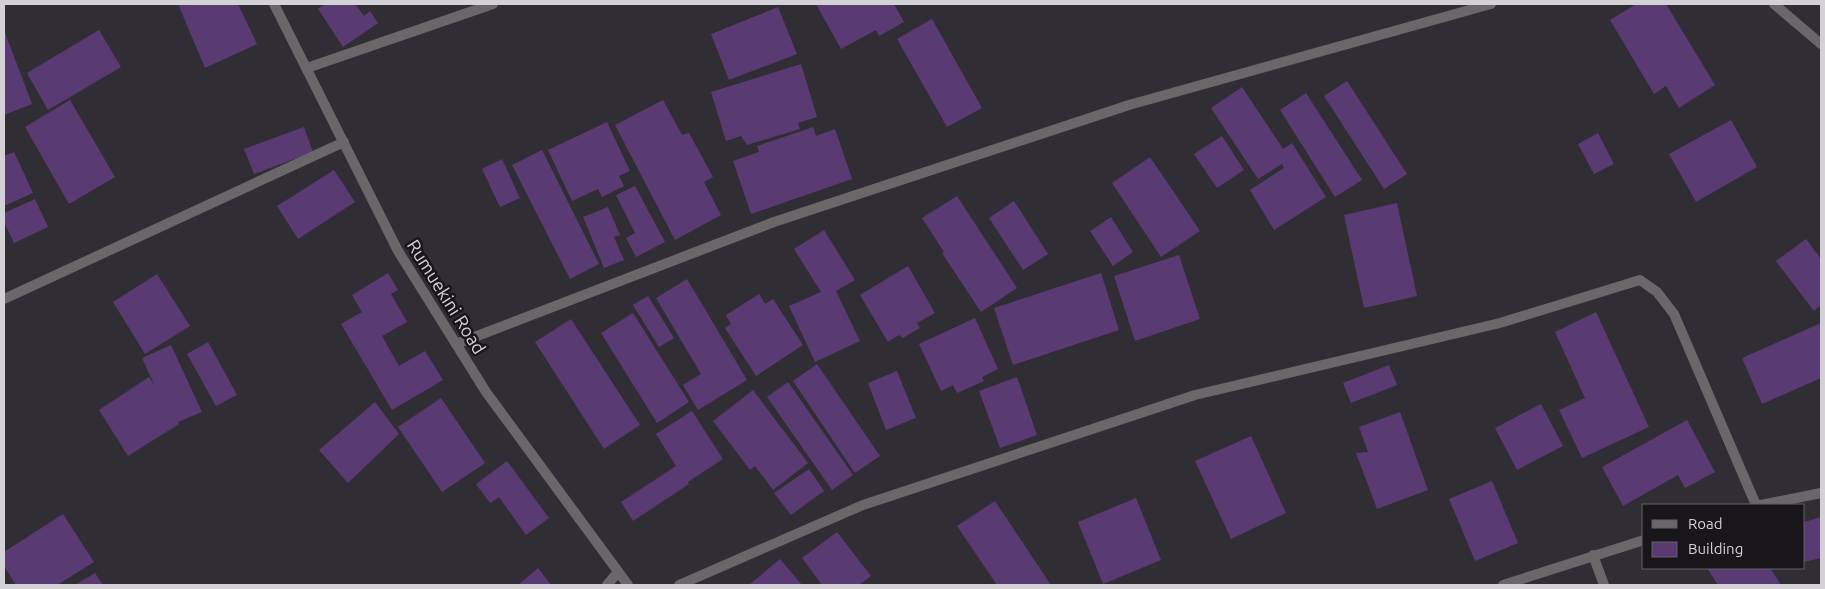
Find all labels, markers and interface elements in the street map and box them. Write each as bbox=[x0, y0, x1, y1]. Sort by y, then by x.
street label: Rumuekini Road bbox=[404, 236, 490, 357]
legend bbox=[1642, 504, 1805, 569]
text: Road bbox=[1688, 515, 1723, 532]
text: Building bbox=[1688, 540, 1743, 557]

